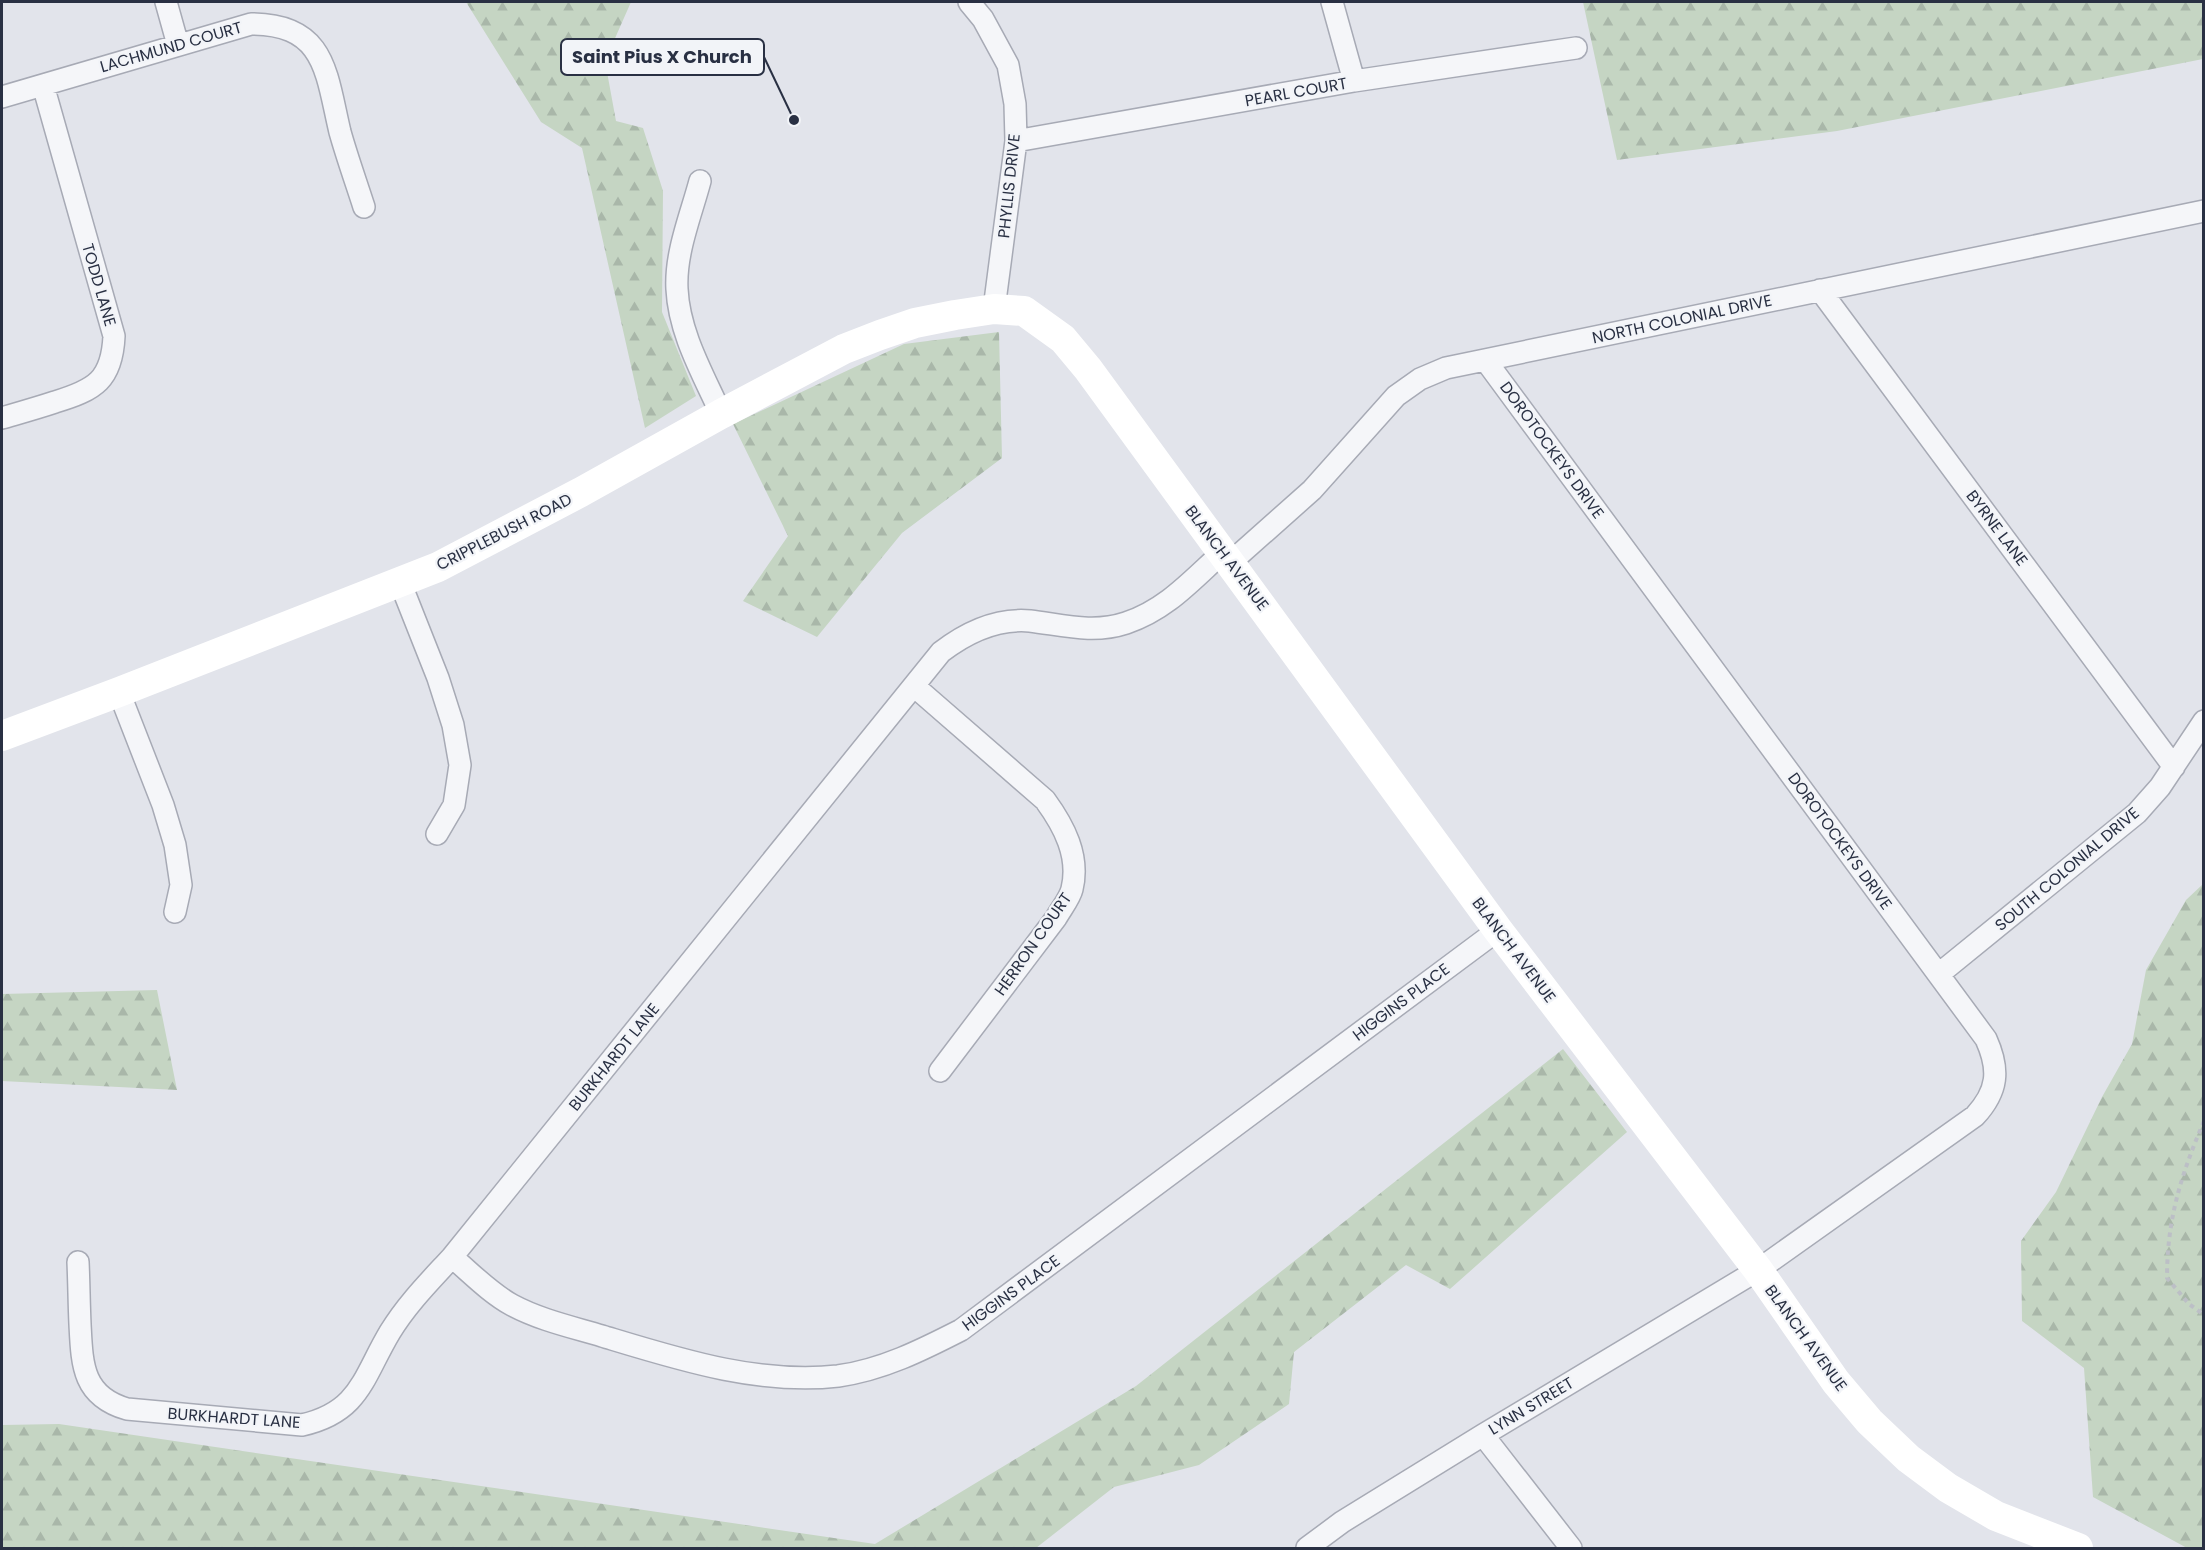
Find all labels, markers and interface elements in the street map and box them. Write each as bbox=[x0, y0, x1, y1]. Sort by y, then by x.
street label: LACHMUND COURT bbox=[97, 16, 245, 78]
callout: Saint Pius X Church bbox=[561, 39, 764, 75]
text: Saint Pius X Church bbox=[572, 44, 752, 69]
street label: PEARL COURT bbox=[1243, 72, 1349, 112]
street label: PHYLLIS DRIVE bbox=[992, 133, 1026, 239]
street label: TODD LANE bbox=[76, 241, 122, 329]
street label: NORTH COLONIAL DRIVE bbox=[1590, 289, 1774, 349]
street label: DOROTOCKEYS DRIVE bbox=[1494, 377, 1610, 523]
street label: BYRNE LANE bbox=[1961, 485, 2033, 571]
street label: CRIPPLEBUSH ROAD bbox=[432, 488, 576, 576]
street label: BLANCH AVENUE bbox=[1180, 501, 1274, 615]
street label: DOROTOCKEYS DRIVE bbox=[1782, 768, 1898, 914]
street label: SOUTH COLONIAL DRIVE bbox=[1990, 802, 2144, 936]
street label: HERRON COURT bbox=[989, 888, 1077, 1000]
street label: BLANCH AVENUE bbox=[1467, 893, 1561, 1007]
street label: HIGGINS PLACE bbox=[1348, 958, 1454, 1046]
street label: BURKHARDT LANE bbox=[563, 998, 665, 1116]
street label: HIGGINS PLACE bbox=[957, 1250, 1065, 1336]
street label: BLANCH AVENUE bbox=[1760, 1280, 1852, 1396]
street label: LYNN STREET bbox=[1484, 1371, 1578, 1441]
street label: BURKHARDT LANE bbox=[167, 1402, 301, 1434]

